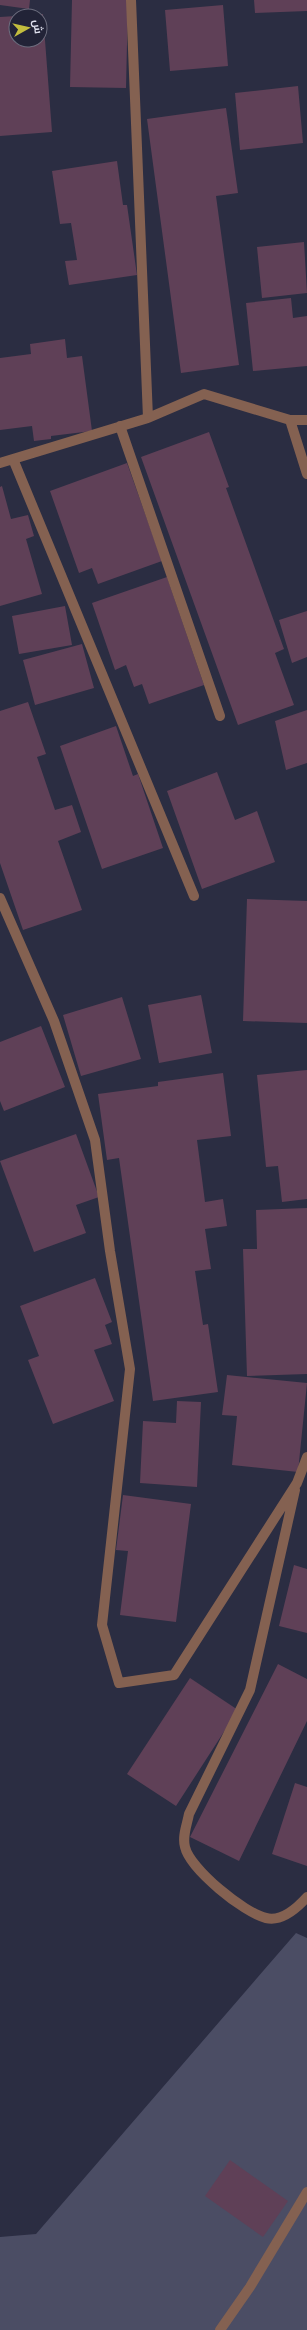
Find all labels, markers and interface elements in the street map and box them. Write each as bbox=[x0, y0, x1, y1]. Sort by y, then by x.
north arrow bbox=[8, 8, 48, 48]
text: ش bbox=[29, 19, 47, 35]

